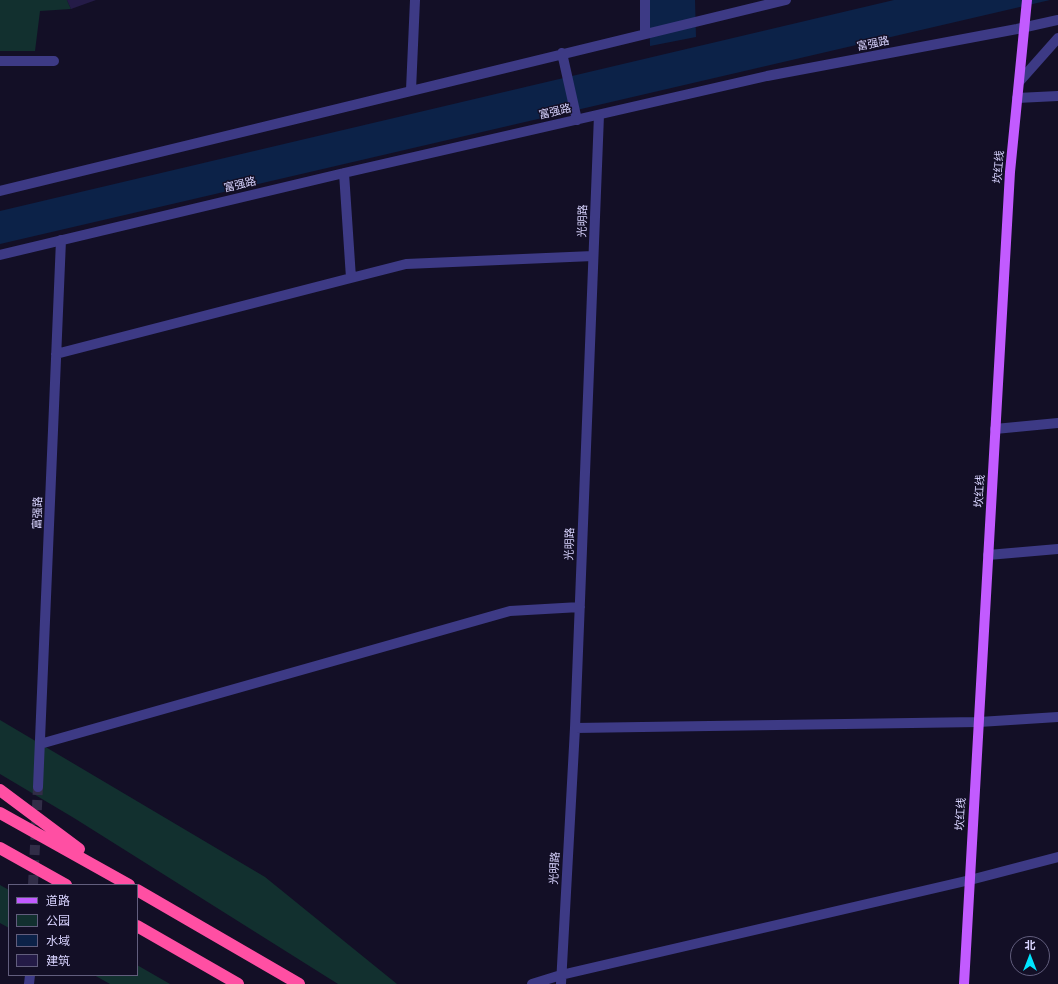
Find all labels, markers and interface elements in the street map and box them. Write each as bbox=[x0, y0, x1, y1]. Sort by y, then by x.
street label: 富强路 bbox=[856, 34, 890, 54]
street label: 富强路 bbox=[537, 102, 573, 122]
street label: 坎红线 bbox=[991, 150, 1007, 184]
street label: 富强路 bbox=[222, 175, 258, 195]
street label: 光明路 bbox=[576, 204, 590, 238]
street label: 坎红线 bbox=[973, 474, 987, 508]
street label: 富强路 bbox=[31, 496, 45, 530]
street label: 光明路 bbox=[563, 527, 577, 561]
street label: 坎红线 bbox=[954, 797, 968, 831]
street label: 光明路 bbox=[548, 851, 562, 885]
legend bbox=[8, 884, 138, 976]
text: 道路 bbox=[46, 892, 70, 909]
text: 公园 bbox=[46, 912, 70, 929]
text: 水域 bbox=[46, 932, 70, 949]
north arrow bbox=[1010, 936, 1050, 976]
text: 北 bbox=[1025, 937, 1036, 952]
text: 建筑 bbox=[46, 952, 70, 969]

